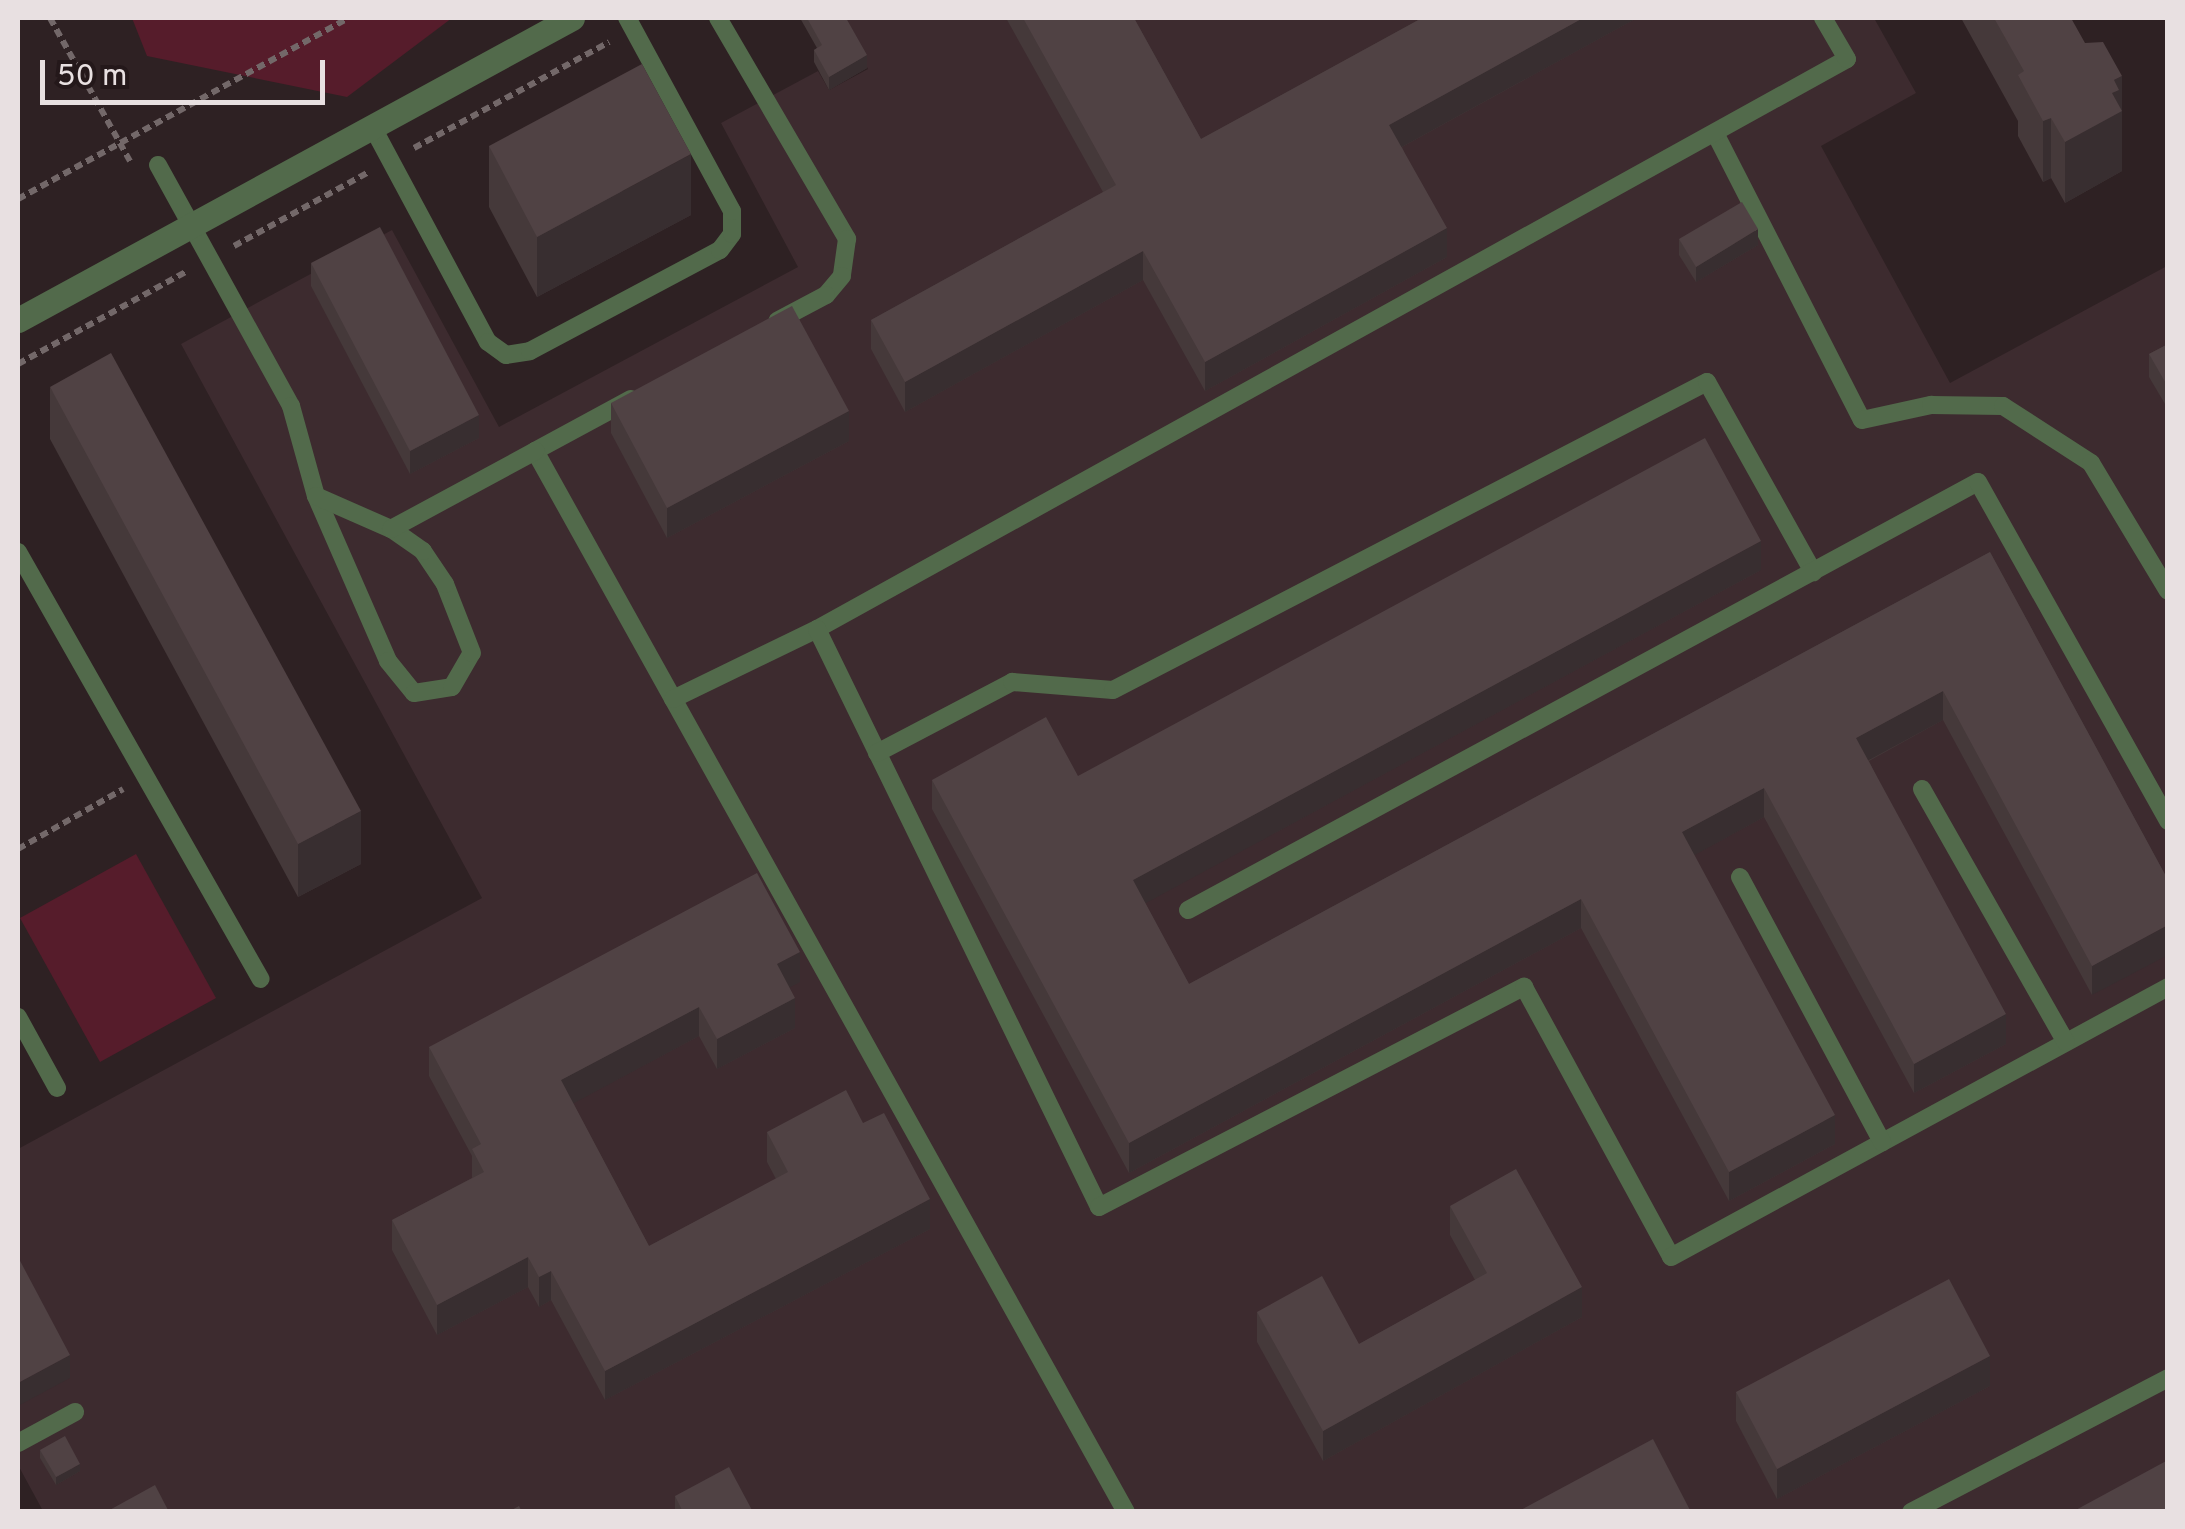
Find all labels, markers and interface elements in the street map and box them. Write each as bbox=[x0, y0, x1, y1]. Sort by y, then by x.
scale bar bbox=[45, 40, 330, 102]
text: 50 m bbox=[57, 59, 127, 96]

